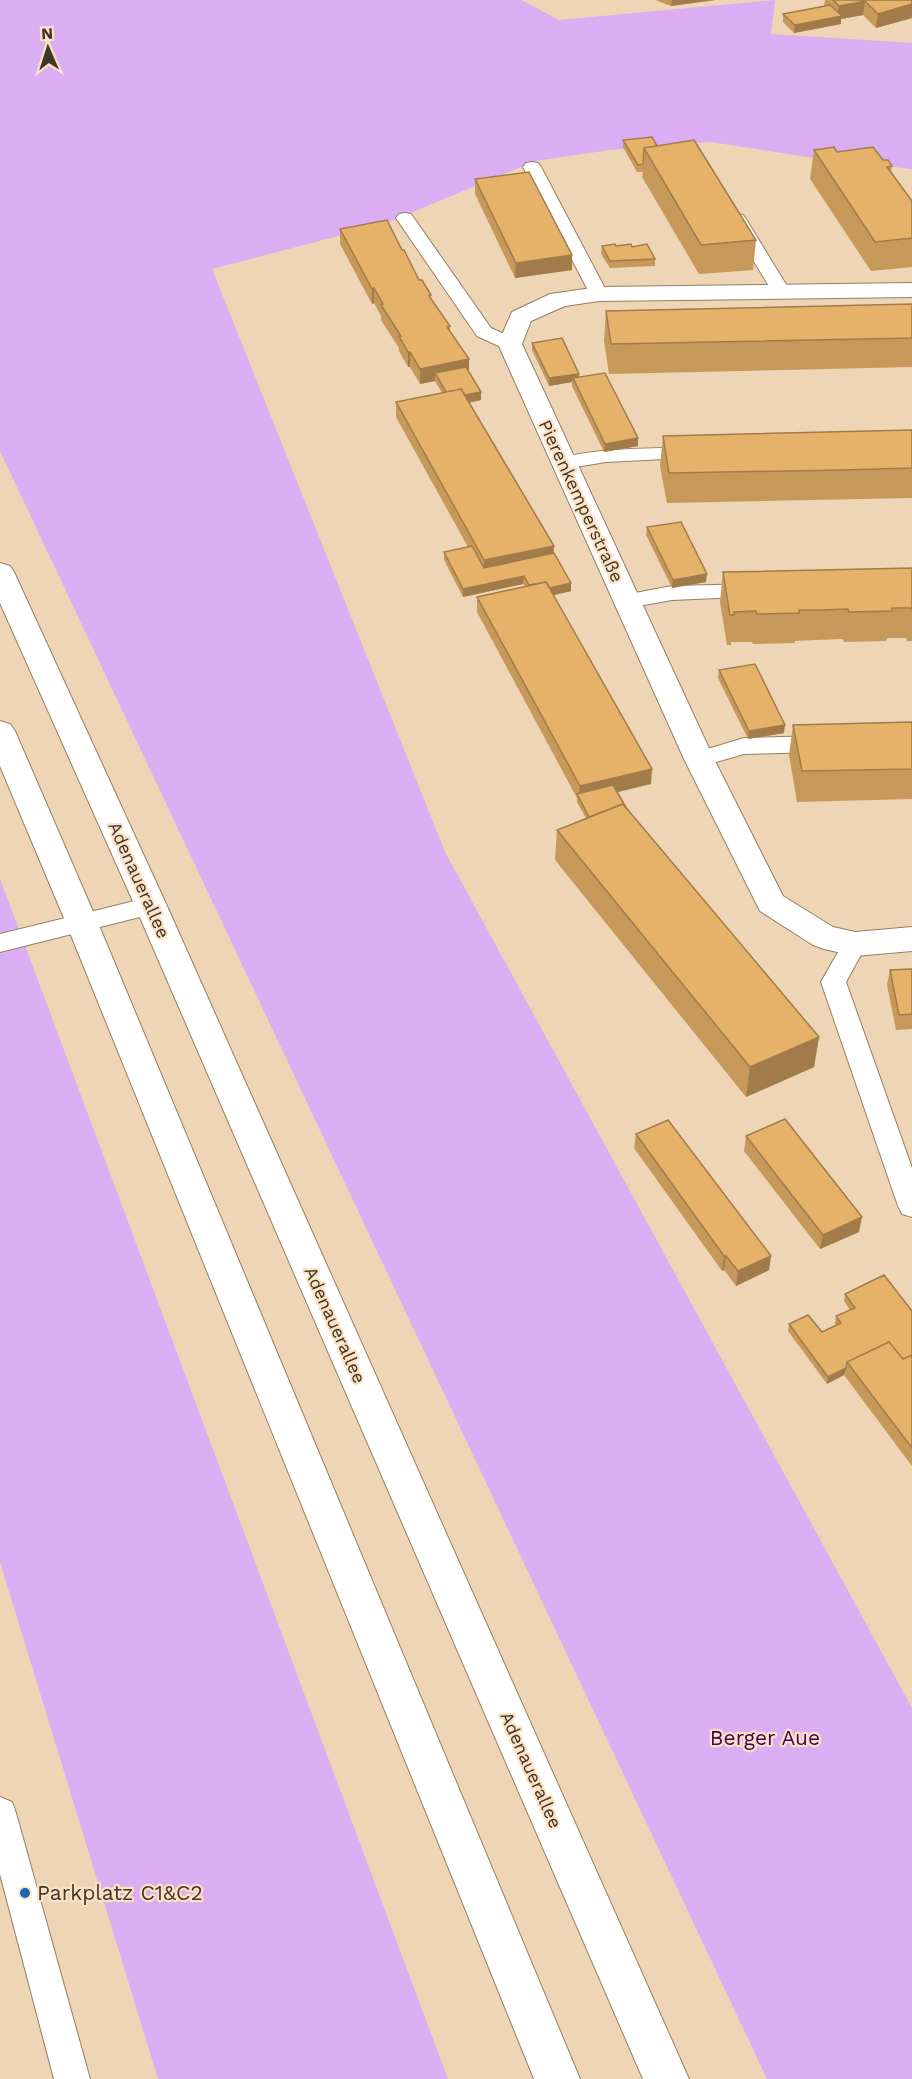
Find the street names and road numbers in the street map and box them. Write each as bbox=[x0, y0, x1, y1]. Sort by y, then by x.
street label: Pierenkemperstraße bbox=[535, 416, 628, 585]
street label: Adenauerallee bbox=[104, 818, 175, 941]
street label: Adenauerallee bbox=[300, 1263, 371, 1386]
street label: Adenauerallee bbox=[496, 1708, 567, 1831]

